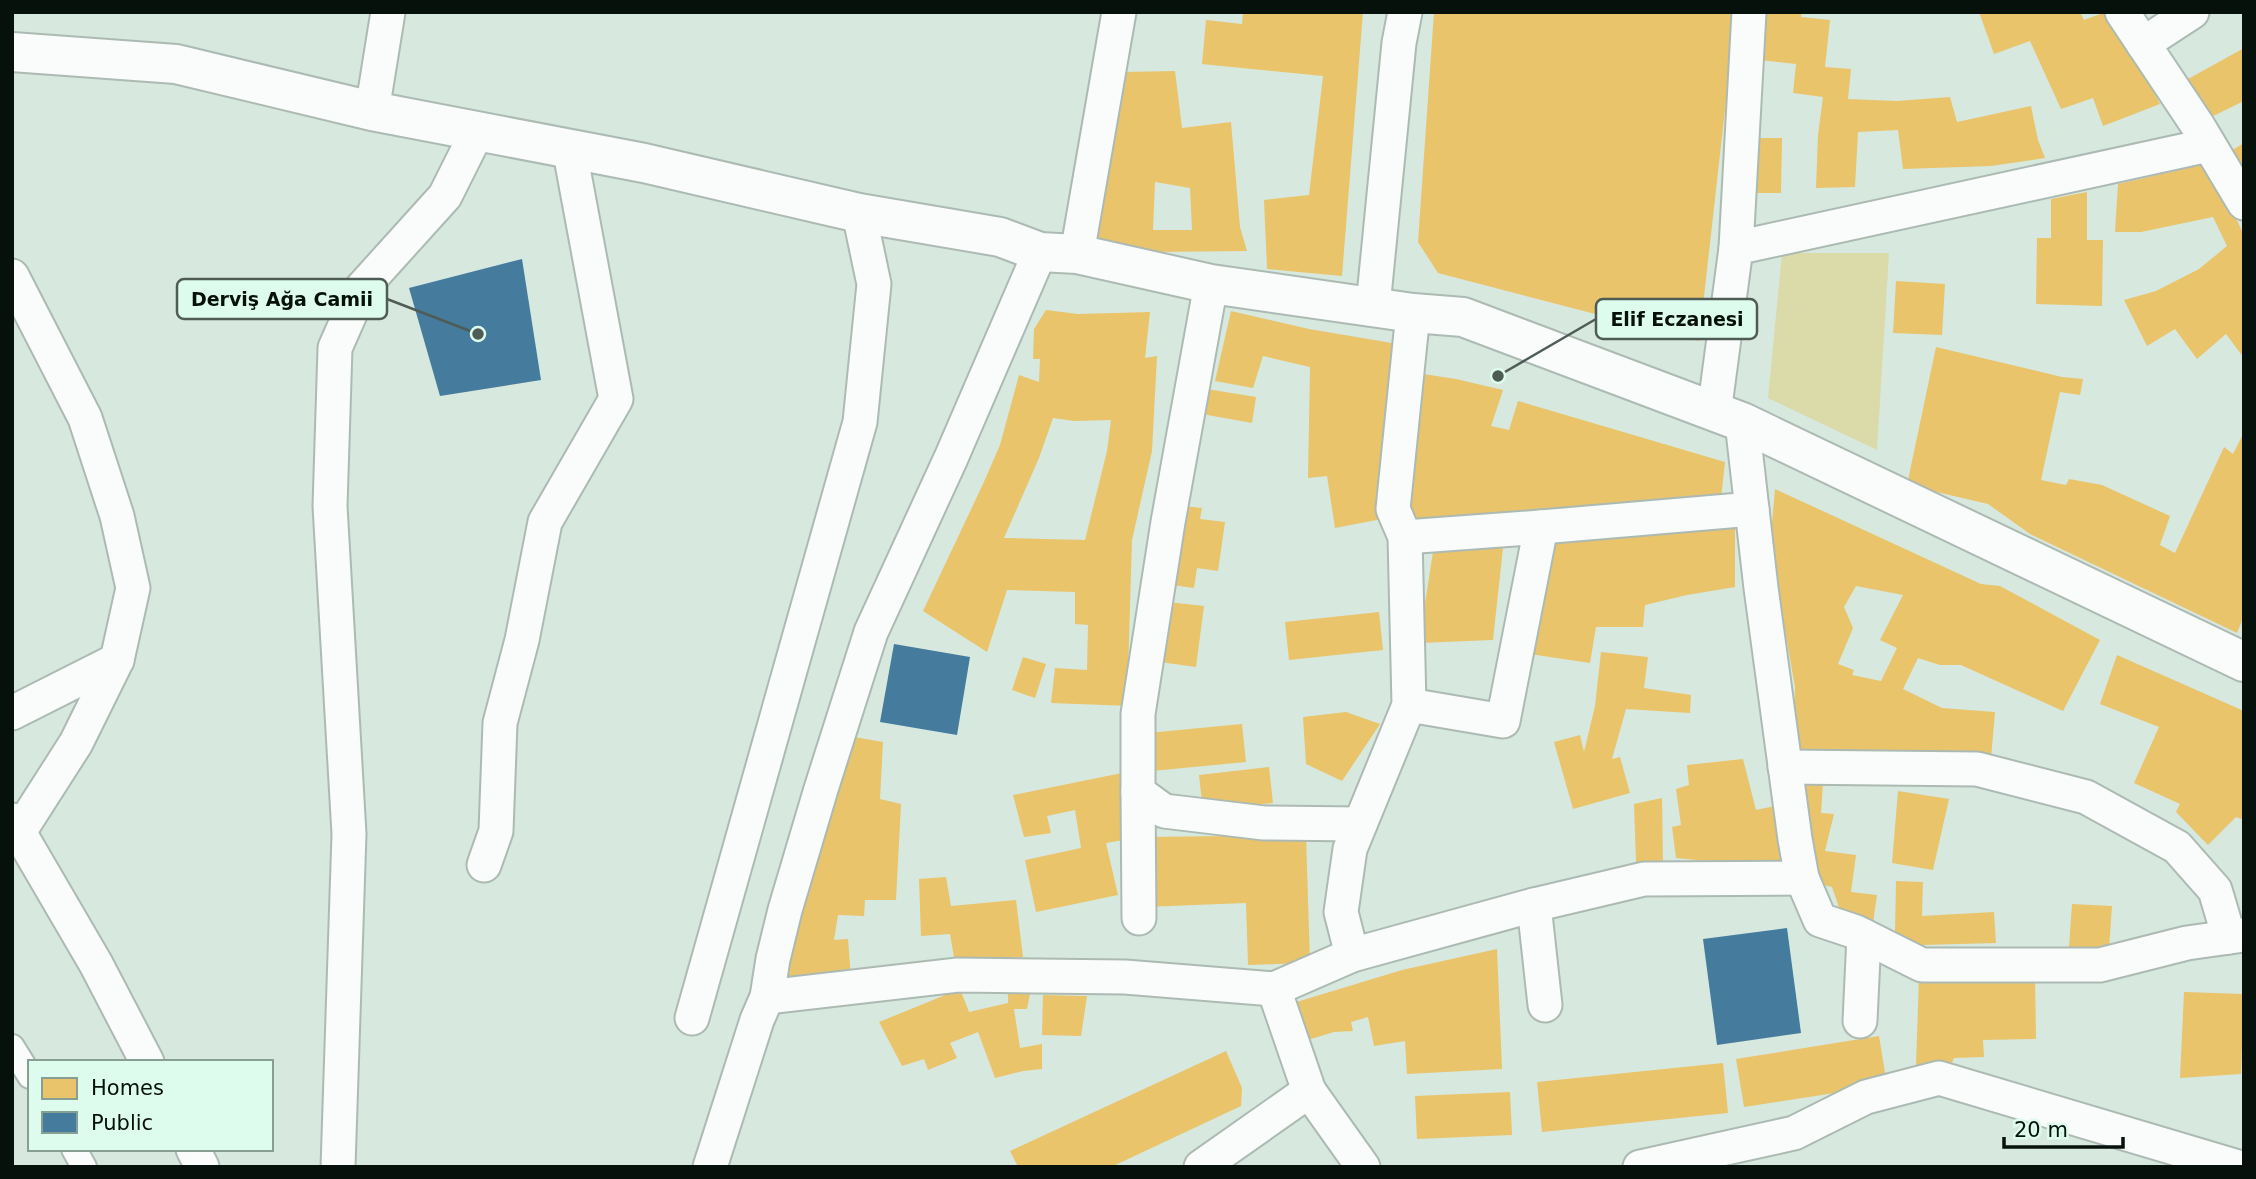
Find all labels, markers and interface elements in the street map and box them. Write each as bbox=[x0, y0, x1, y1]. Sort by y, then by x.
callout: Derviş Ağa Camii bbox=[177, 279, 387, 319]
text: Derviş Ağa Camii bbox=[191, 288, 373, 310]
callout: Elif Eczanesi bbox=[1596, 299, 1757, 339]
text: Elif Eczanesi bbox=[1610, 308, 1744, 330]
legend bbox=[28, 1060, 273, 1151]
text: Homes bbox=[91, 1076, 164, 1100]
scale bar bbox=[2004, 1106, 2123, 1150]
text: Public bbox=[91, 1111, 153, 1135]
text: 20 m bbox=[2014, 1118, 2068, 1142]

